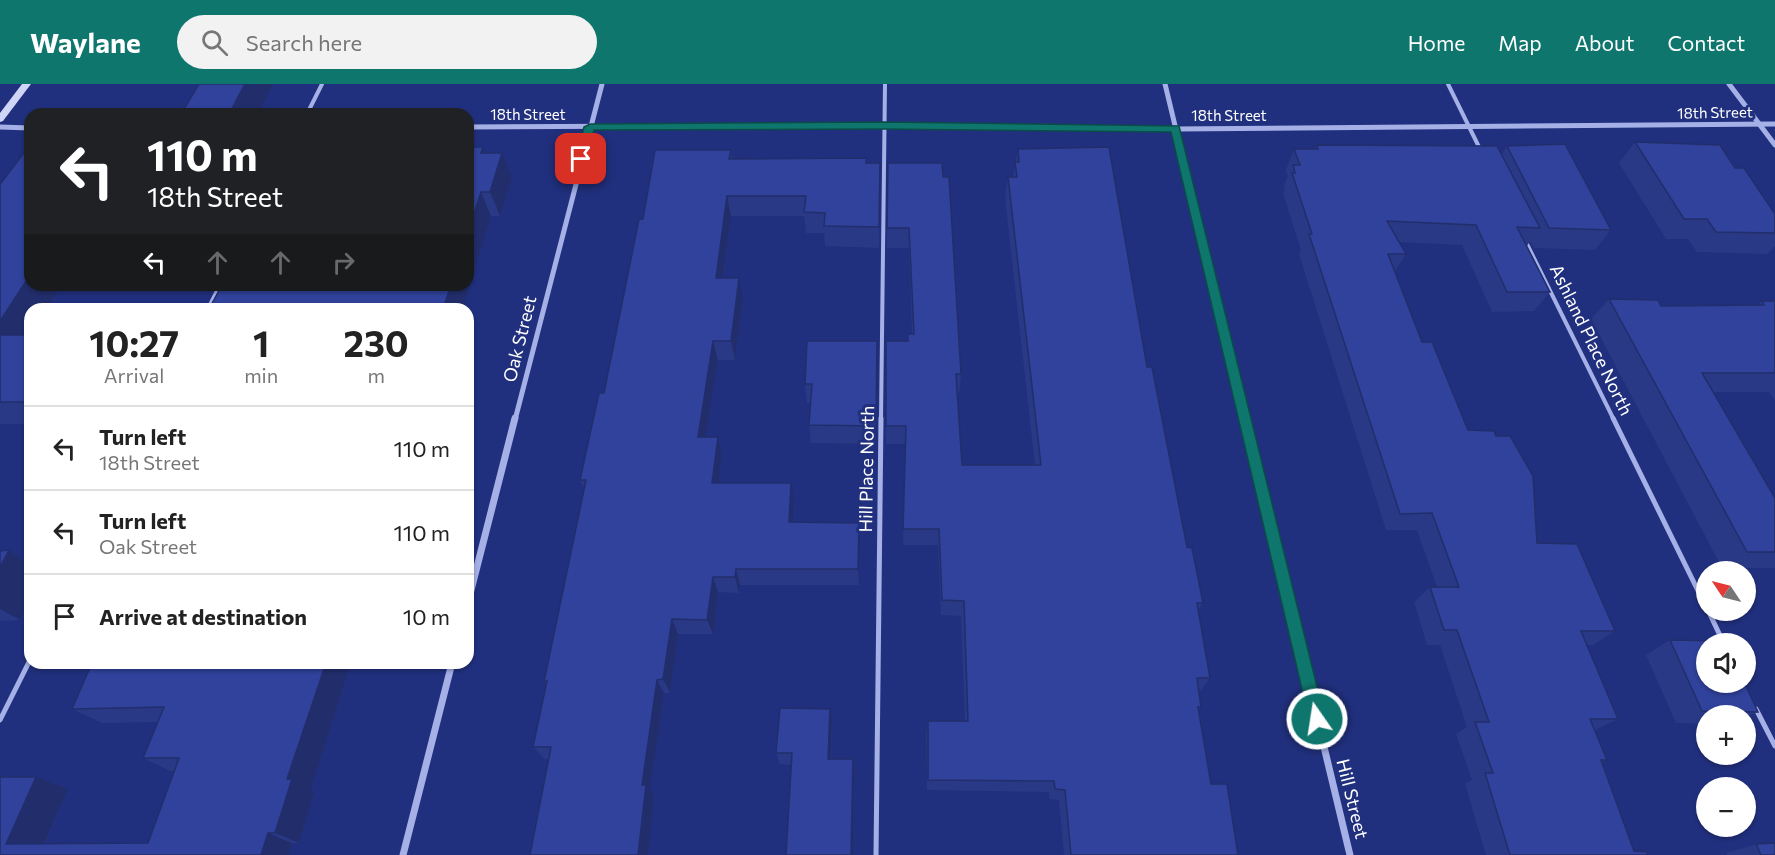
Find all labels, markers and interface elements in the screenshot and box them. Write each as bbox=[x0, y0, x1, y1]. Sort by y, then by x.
search box bbox=[177, 15, 597, 69]
text: Waylane bbox=[30, 25, 141, 59]
icon: search bbox=[198, 26, 231, 59]
text: Search here bbox=[246, 29, 362, 56]
text: Home bbox=[1408, 30, 1465, 55]
text: Map bbox=[1498, 30, 1542, 55]
text: About bbox=[1575, 30, 1634, 55]
text: Contact bbox=[1667, 30, 1745, 55]
street label: 18th Street bbox=[1677, 102, 1753, 122]
street label: 18th Street bbox=[490, 105, 566, 123]
street label: 18th Street bbox=[1191, 106, 1267, 124]
text: 110 m bbox=[147, 128, 258, 180]
icon: left bbox=[48, 132, 126, 210]
pin bbox=[555, 133, 606, 184]
icon: arrive bbox=[564, 142, 597, 175]
text: 18th Street bbox=[147, 180, 283, 213]
icon: left bbox=[138, 246, 171, 279]
icon: ahead bbox=[201, 246, 234, 279]
icon: ahead bbox=[264, 246, 297, 279]
icon: right bbox=[327, 246, 360, 279]
street label: Ashland Place North bbox=[1546, 260, 1638, 419]
street label: Oak Street bbox=[498, 293, 540, 384]
text: 10:27 bbox=[89, 320, 179, 364]
text: 1 bbox=[253, 320, 269, 364]
text: 230 bbox=[343, 320, 409, 364]
text: Arrival bbox=[104, 363, 164, 387]
text: min bbox=[244, 363, 278, 387]
text: m bbox=[367, 363, 385, 387]
street label: Hill Place North bbox=[854, 405, 878, 533]
text: Turn left bbox=[99, 423, 186, 450]
icon: left bbox=[48, 432, 81, 465]
text: 110 m bbox=[393, 435, 450, 462]
text: 18th Street bbox=[99, 450, 200, 474]
text: Turn left bbox=[99, 507, 186, 534]
icon: left bbox=[48, 516, 81, 549]
text: 110 m bbox=[393, 519, 450, 546]
text: Oak Street bbox=[99, 534, 197, 558]
north arrow bbox=[1696, 561, 1756, 621]
map controls bbox=[1696, 561, 1756, 837]
icon: arrive bbox=[48, 600, 81, 633]
text: Arrive at destination bbox=[99, 603, 307, 630]
text: 10 m bbox=[403, 603, 450, 630]
button: sound bbox=[1696, 633, 1756, 693]
position arrow bbox=[1285, 687, 1349, 751]
button: + bbox=[1696, 705, 1756, 765]
street label: Hill Street bbox=[1332, 757, 1374, 841]
button: − bbox=[1696, 777, 1756, 837]

